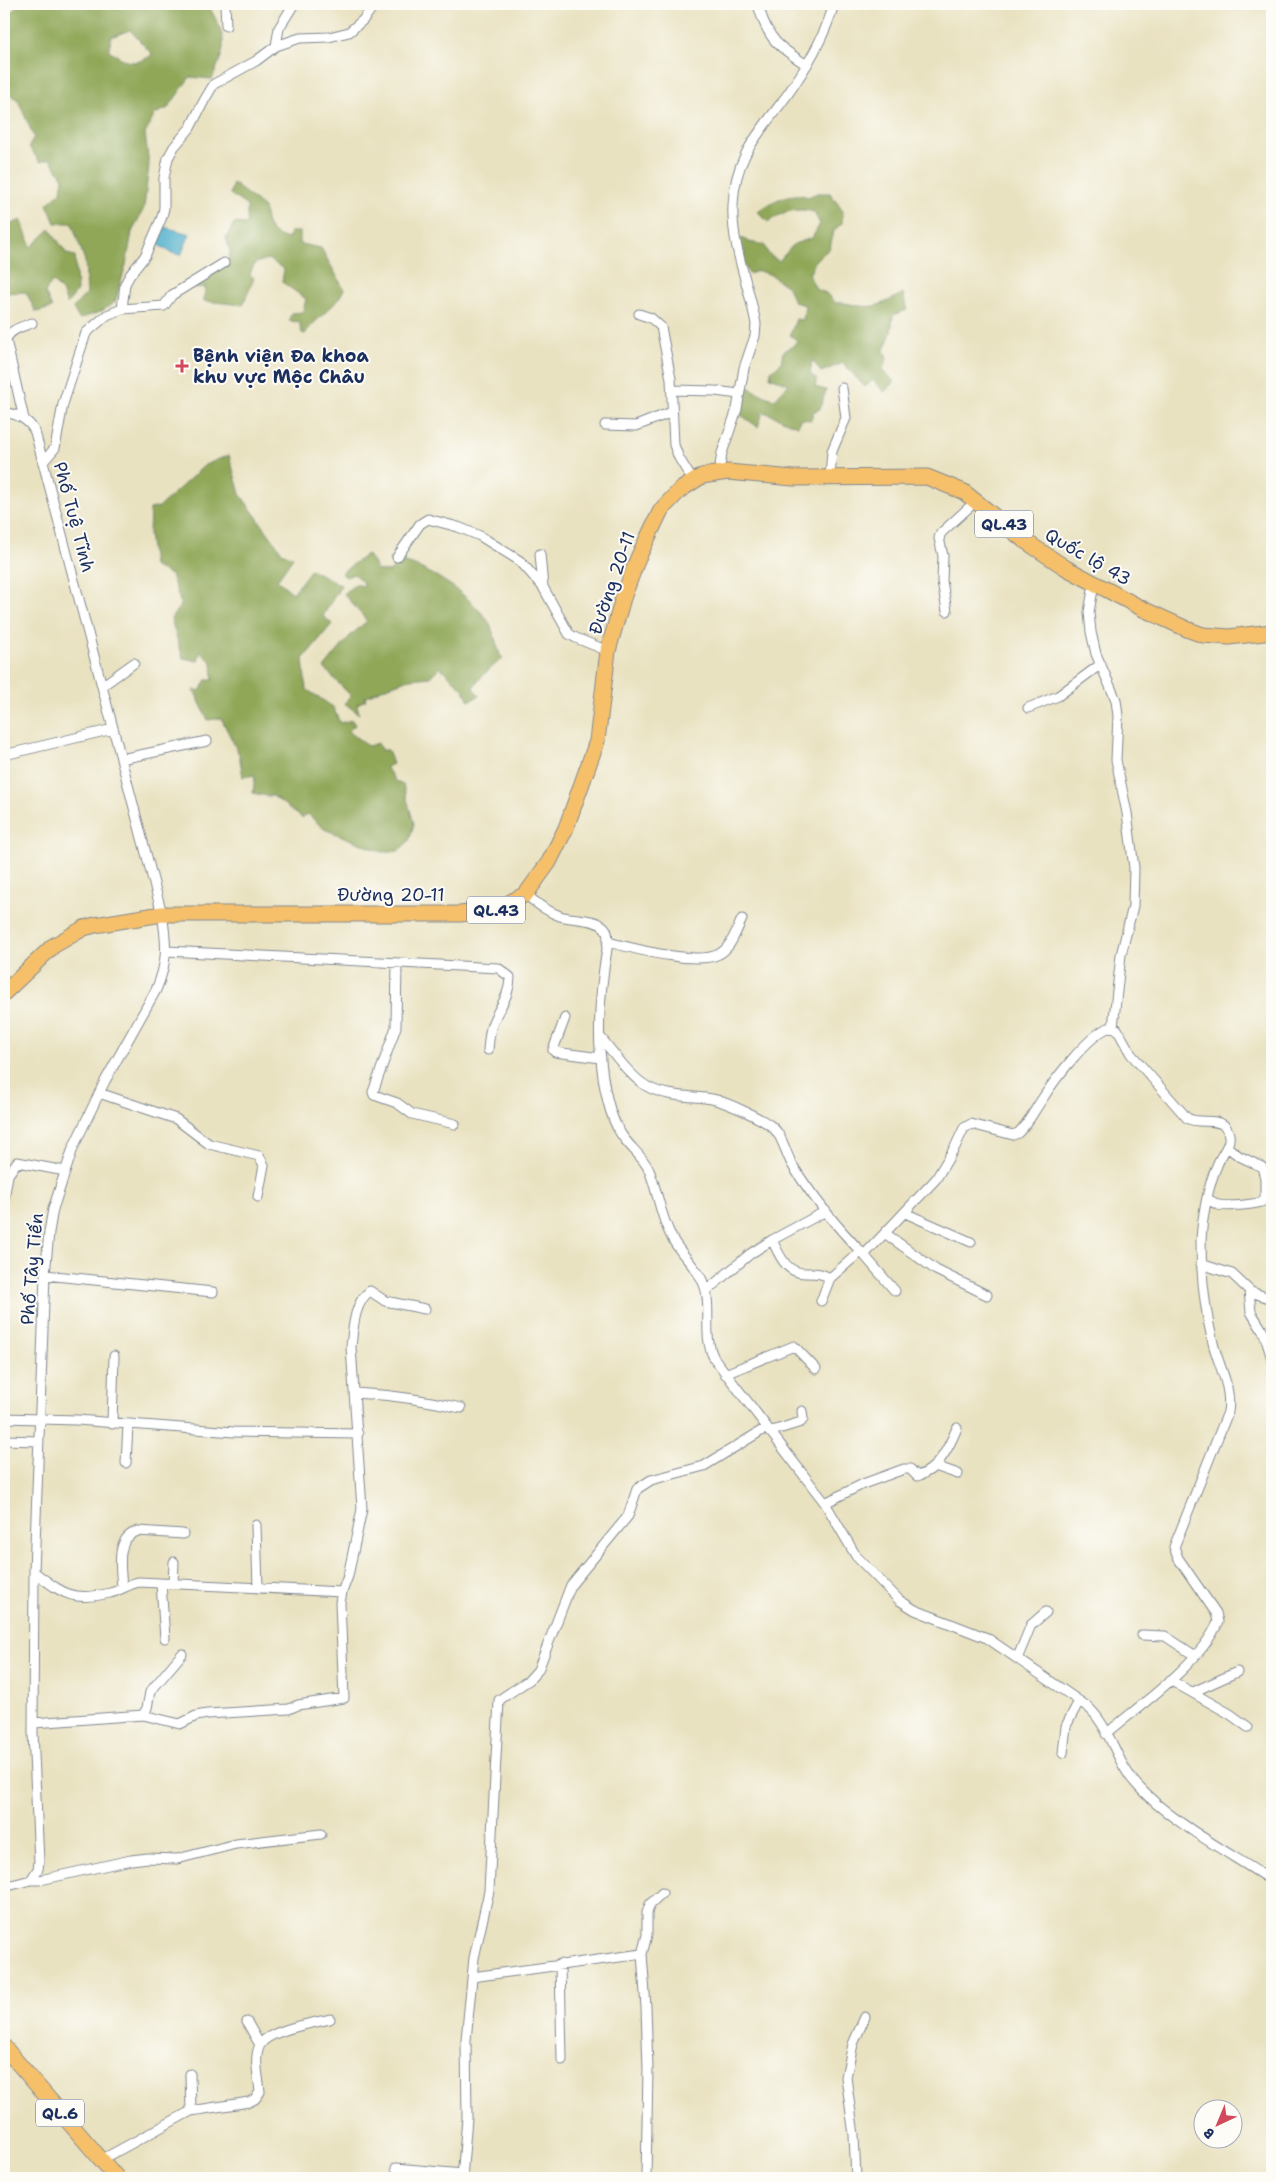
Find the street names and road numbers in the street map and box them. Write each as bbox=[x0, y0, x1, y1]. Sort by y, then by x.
street label: Phố Tuệ Tĩnh bbox=[48, 459, 100, 575]
road number: QL.43 bbox=[975, 510, 1033, 538]
street label: Quốc lộ 43 bbox=[1041, 523, 1135, 591]
street label: Đường 20-11 bbox=[583, 528, 641, 638]
street label: Đường 20-11 bbox=[337, 883, 445, 907]
road number: QL.43 bbox=[467, 896, 525, 924]
street label: Phố Tây Tiến bbox=[15, 1212, 49, 1326]
road number: QL.6 bbox=[36, 2100, 84, 2126]

